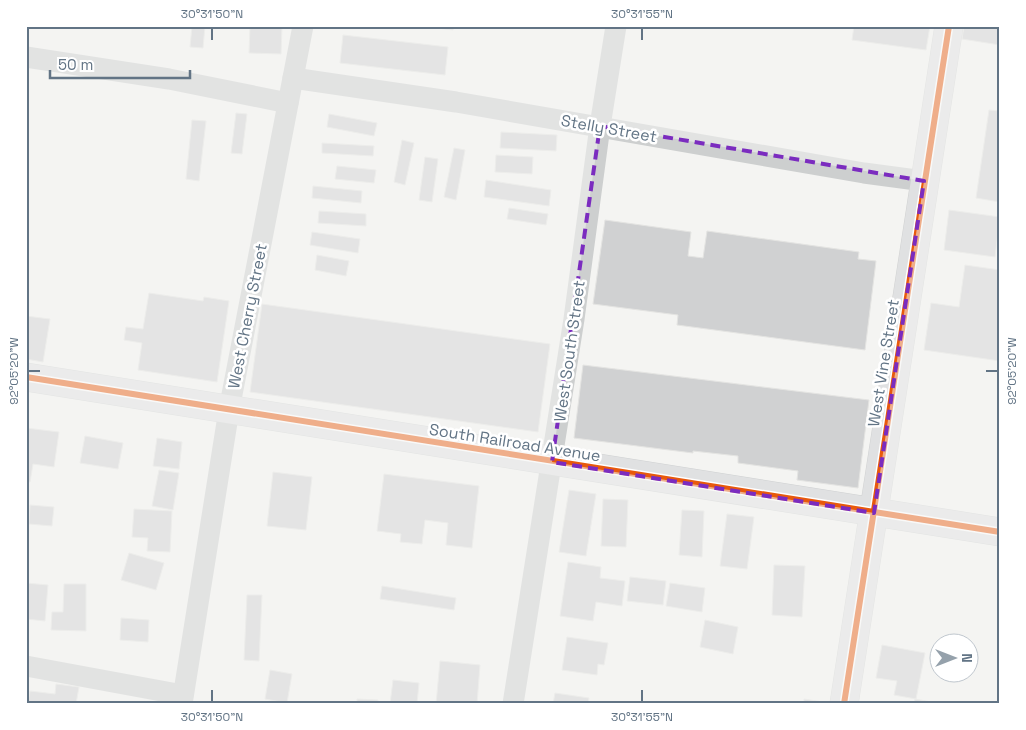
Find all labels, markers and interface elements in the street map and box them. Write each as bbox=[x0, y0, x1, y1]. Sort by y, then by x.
text: 30°31'50"N bbox=[181, 6, 243, 22]
text: 30°31'55"N bbox=[611, 6, 673, 22]
scale bar bbox=[50, 48, 190, 80]
text: 50 m bbox=[58, 55, 93, 74]
street label: Stelly Street bbox=[559, 110, 658, 147]
street label: West Cherry Street bbox=[223, 242, 272, 390]
street label: West South Street bbox=[549, 279, 590, 423]
street label: West Vine Street bbox=[863, 298, 904, 428]
text: 92°05'20"W bbox=[6, 337, 22, 405]
text: 92°05'20"W bbox=[1004, 337, 1020, 405]
street label: South Railroad Avenue bbox=[428, 419, 602, 466]
north arrow bbox=[928, 632, 978, 682]
text: N bbox=[958, 653, 976, 663]
text: 30°31'50"N bbox=[181, 709, 243, 725]
text: 30°31'55"N bbox=[611, 709, 673, 725]

